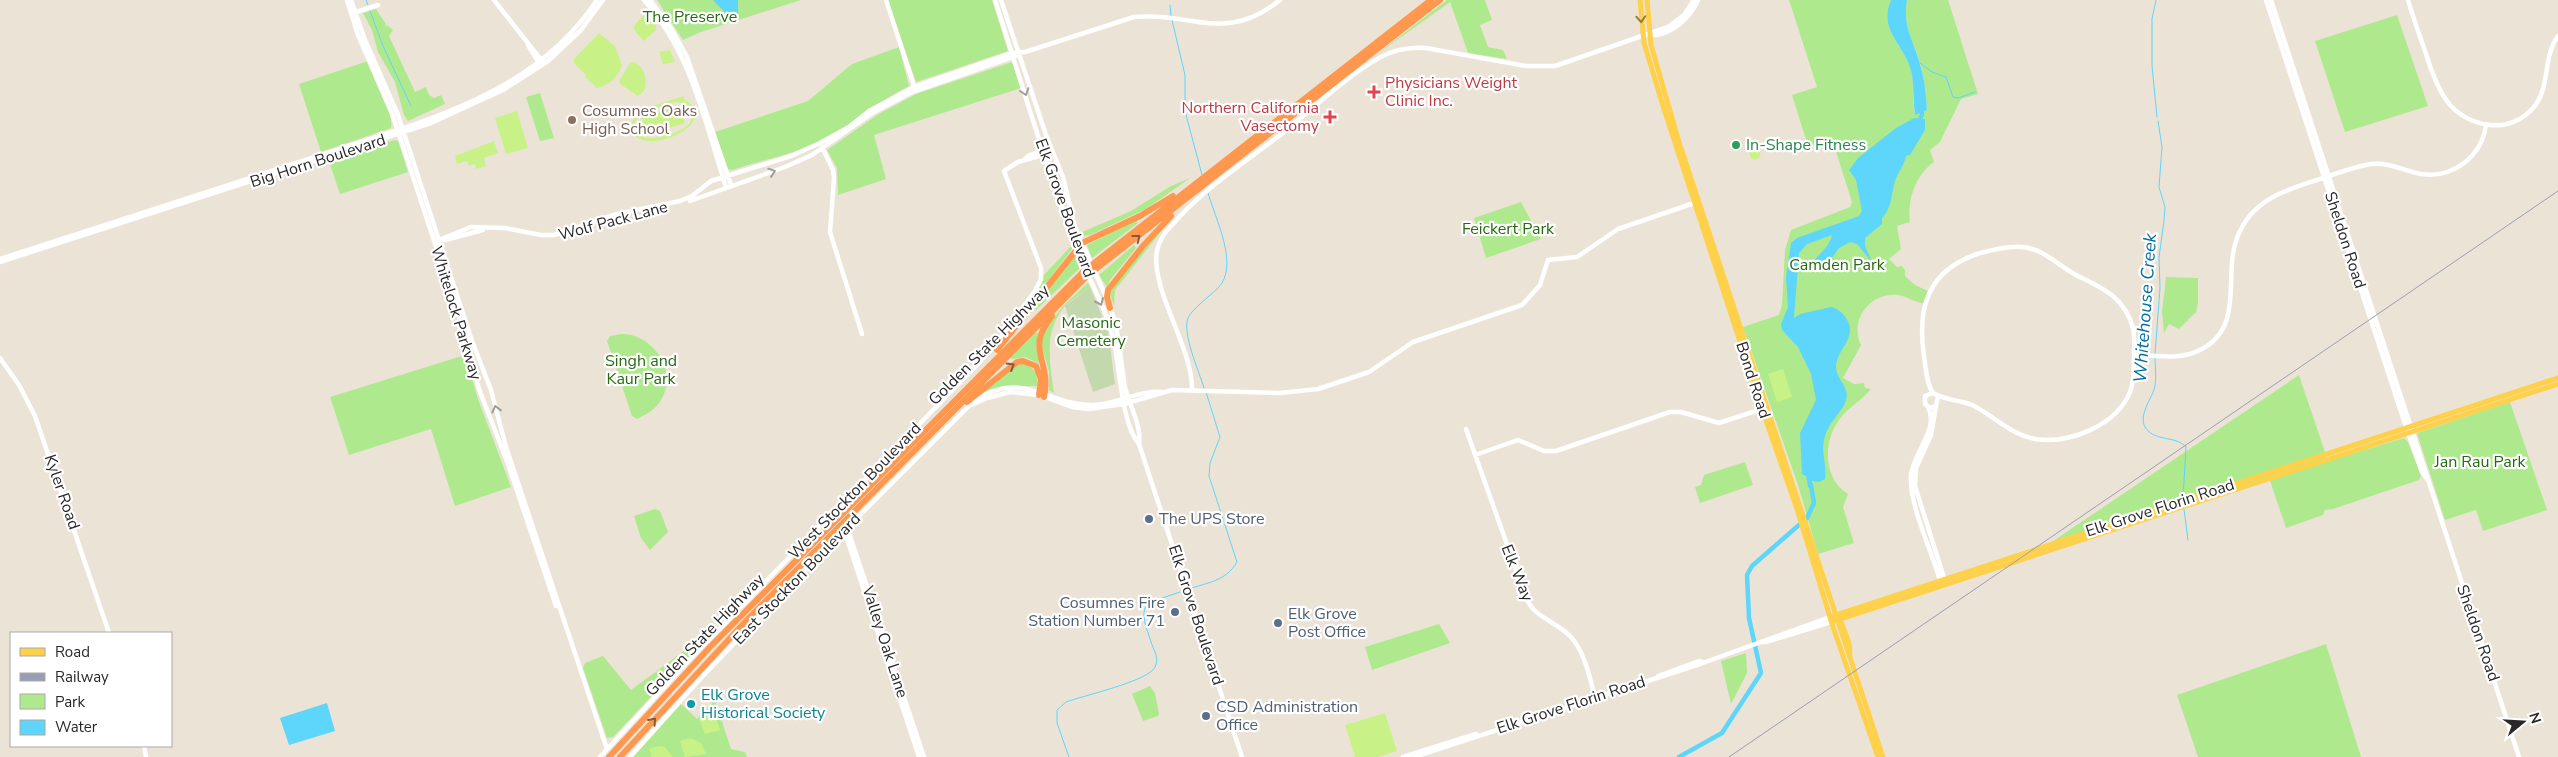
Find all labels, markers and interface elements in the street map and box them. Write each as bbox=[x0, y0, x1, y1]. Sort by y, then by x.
park label: The Preserve bbox=[643, 6, 737, 28]
one-way arrow bbox=[1635, 15, 1646, 23]
place label: Physicians Weight Clinic Inc. bbox=[1385, 72, 1517, 112]
marker: Physicians Weight Clinic Inc. bbox=[1367, 85, 1381, 99]
one-way arrow bbox=[1019, 87, 1029, 95]
place label: Northern California Vasectomy bbox=[1182, 97, 1320, 137]
place label: Cosumnes Oaks High School bbox=[582, 100, 697, 140]
marker: Northern California Vasectomy bbox=[1323, 110, 1337, 124]
marker: Cosumnes Oaks High School bbox=[566, 114, 578, 126]
street label: Big Horn Boulevard bbox=[247, 129, 389, 193]
place label: In-Shape Fitness bbox=[1746, 134, 1866, 156]
street label: Elk Grove Boulevard bbox=[1030, 136, 1100, 280]
marker: In-Shape Fitness bbox=[1730, 139, 1742, 151]
one-way arrow bbox=[767, 167, 776, 177]
street label: Sheldon Road bbox=[2319, 189, 2371, 291]
street label: Wolf Pack Lane bbox=[556, 196, 670, 246]
park label: Feickert Park bbox=[1462, 218, 1555, 240]
water label: Whitehouse Creek bbox=[2128, 231, 2162, 384]
one-way arrow bbox=[1131, 235, 1140, 243]
street label: Whitelock Parkway bbox=[425, 243, 487, 383]
park label: Camden Park bbox=[1789, 254, 1886, 276]
street label: Golden State Highway bbox=[924, 279, 1055, 410]
one-way arrow bbox=[1094, 297, 1105, 306]
park label: Masonic Cemetery bbox=[1056, 312, 1126, 352]
street label: Bond Road bbox=[1730, 339, 1776, 421]
park label: Singh and Kaur Park bbox=[605, 350, 677, 390]
one-way arrow bbox=[1006, 362, 1015, 372]
one-way arrow bbox=[491, 405, 502, 414]
street label: West Stockton Boulevard bbox=[784, 418, 926, 564]
park label: Jan Rau Park bbox=[2433, 451, 2527, 473]
street label: Kyler Road bbox=[39, 452, 85, 532]
street label: Elk Grove Florin Road bbox=[2083, 474, 2237, 542]
street label: East Stockton Boulevard bbox=[728, 508, 866, 650]
place label: The UPS Store bbox=[1159, 508, 1264, 530]
marker: The UPS Store bbox=[1143, 513, 1155, 525]
street label: Elk Way bbox=[1496, 541, 1539, 605]
street label: Elk Grove Boulevard bbox=[1163, 542, 1229, 688]
street label: Golden State Highway bbox=[641, 568, 770, 701]
street label: Valley Oak Lane bbox=[856, 582, 913, 701]
street label: Sheldon Road bbox=[2451, 582, 2505, 684]
place label: Cosumnes Fire Station Number 71 bbox=[1028, 592, 1165, 632]
place label: Elk Grove Post Office bbox=[1288, 603, 1366, 643]
marker: Cosumnes Fire Station Number 71 bbox=[1169, 606, 1181, 618]
marker: Elk Grove Post Office bbox=[1272, 617, 1284, 629]
legend bbox=[10, 632, 172, 747]
text: Road bbox=[55, 642, 90, 662]
text: Railway bbox=[55, 667, 109, 687]
street label: Elk Grove Florin Road bbox=[1494, 671, 1648, 739]
place label: Elk Grove Historical Society bbox=[701, 684, 826, 724]
text: Park bbox=[55, 692, 85, 712]
place label: CSD Administration Office bbox=[1216, 696, 1358, 736]
north arrow bbox=[2498, 697, 2548, 747]
marker: Elk Grove Historical Society bbox=[685, 698, 697, 710]
marker: CSD Administration Office bbox=[1200, 710, 1212, 722]
text: N bbox=[2524, 710, 2546, 726]
text: Water bbox=[55, 717, 98, 737]
one-way arrow bbox=[647, 717, 656, 726]

